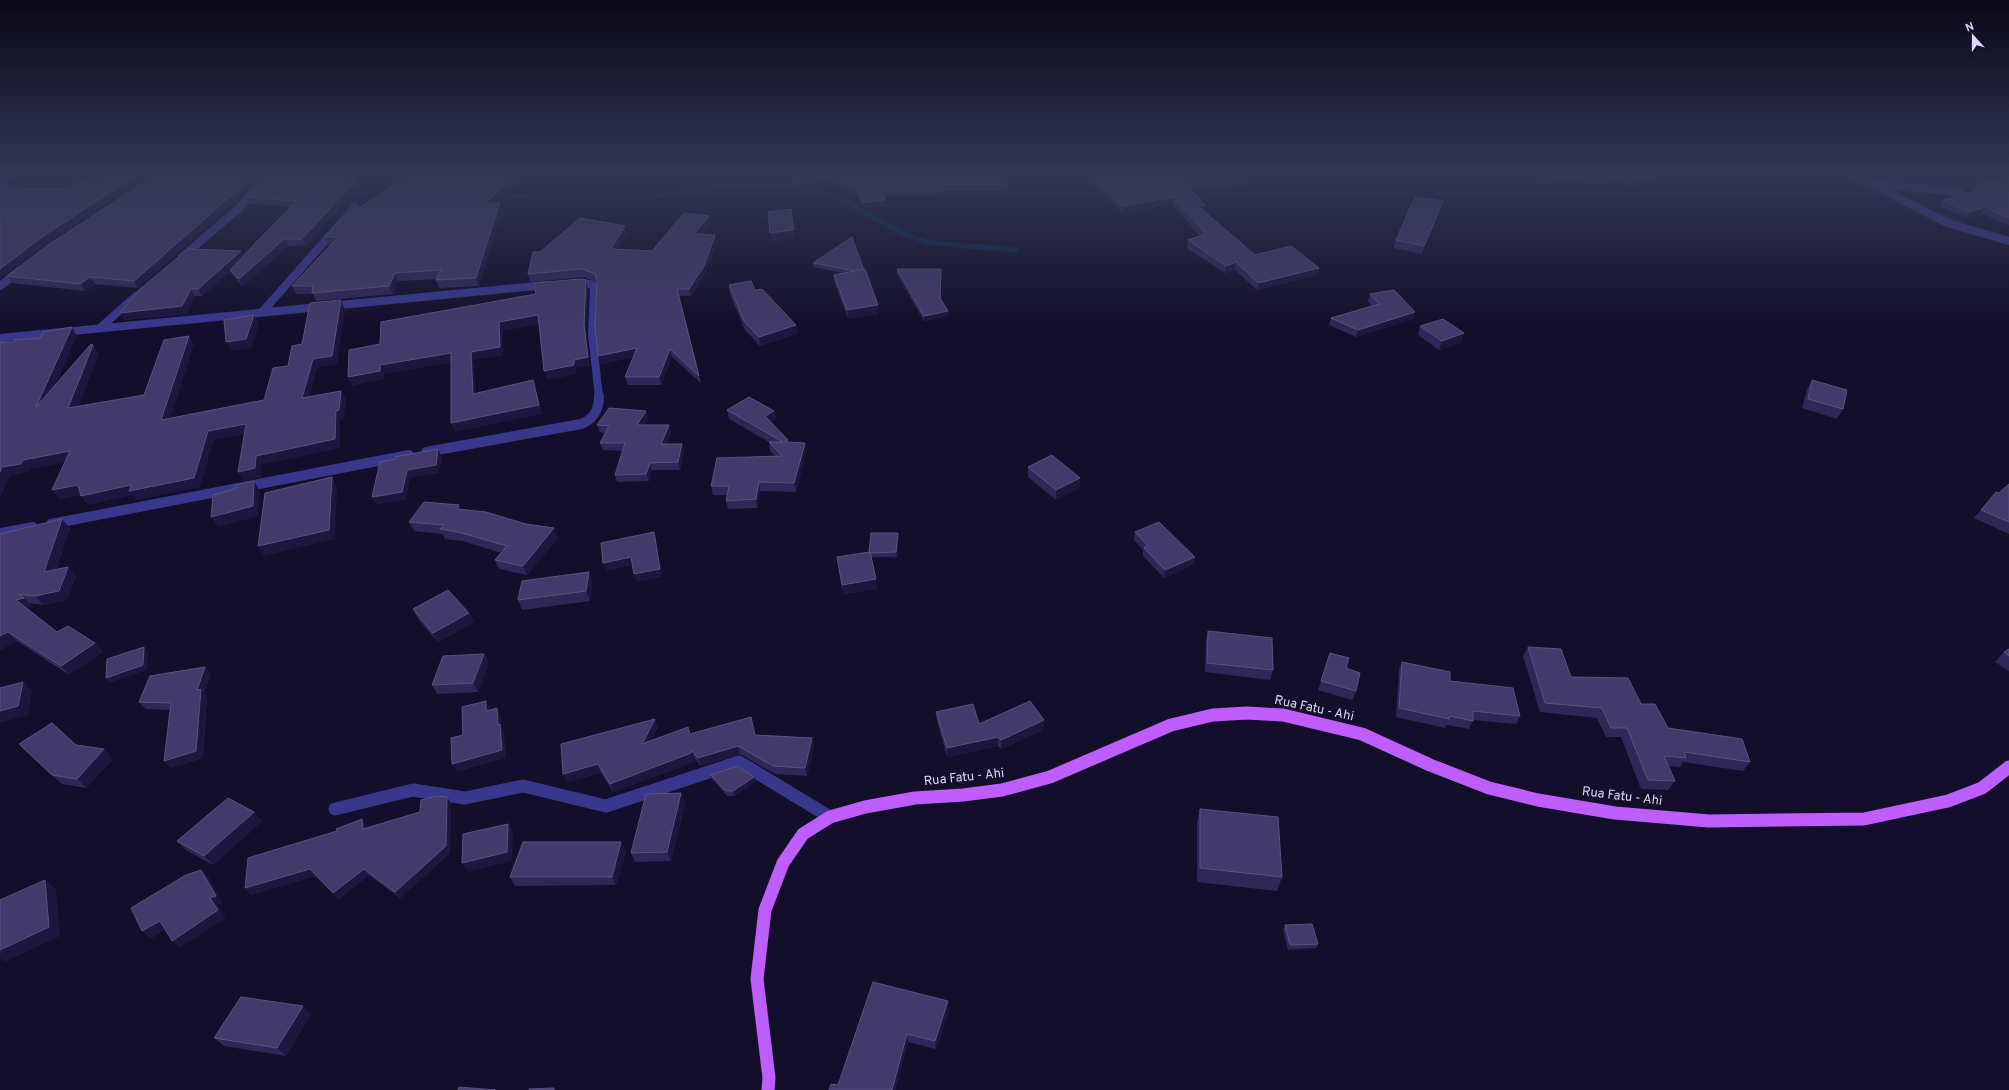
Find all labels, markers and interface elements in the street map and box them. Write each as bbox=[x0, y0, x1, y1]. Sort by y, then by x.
north arrow bbox=[1953, 16, 1993, 56]
text: N bbox=[1964, 20, 1976, 36]
street label: Rua Fatu - Ahi bbox=[1273, 693, 1355, 725]
street label: Rua Fatu - Ahi bbox=[923, 766, 1005, 790]
street label: Rua Fatu - Ahi bbox=[1581, 784, 1663, 810]

